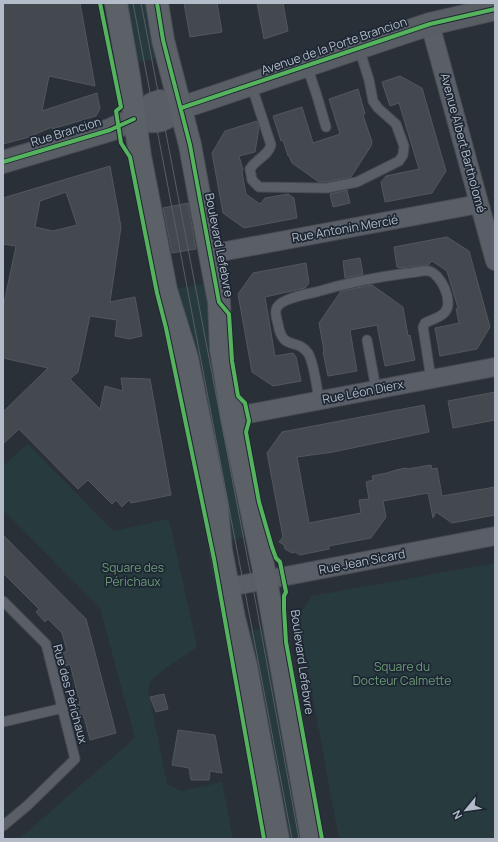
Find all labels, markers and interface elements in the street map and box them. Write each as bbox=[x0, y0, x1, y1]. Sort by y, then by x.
street label: Avenue de la Porte Brancion bbox=[259, 13, 409, 79]
street label: Avenue Albert Bartholomé bbox=[437, 71, 490, 215]
street label: Rue Brancion bbox=[29, 113, 103, 150]
street label: Boulevard Lefebvre bbox=[201, 191, 238, 298]
street label: Rue Antonin Mercié bbox=[290, 211, 399, 246]
street label: Rue Léon Dierx bbox=[321, 375, 406, 408]
street label: Rue Jean Sicard bbox=[317, 545, 406, 578]
park label: Square des Périchaux bbox=[102, 559, 164, 590]
street label: Boulevard Lefebvre bbox=[287, 608, 318, 715]
street label: Rue des Périchaux bbox=[49, 642, 92, 746]
park label: Square du Docteur Calmette bbox=[353, 658, 451, 689]
north arrow bbox=[446, 790, 486, 830]
text: N bbox=[448, 808, 465, 822]

